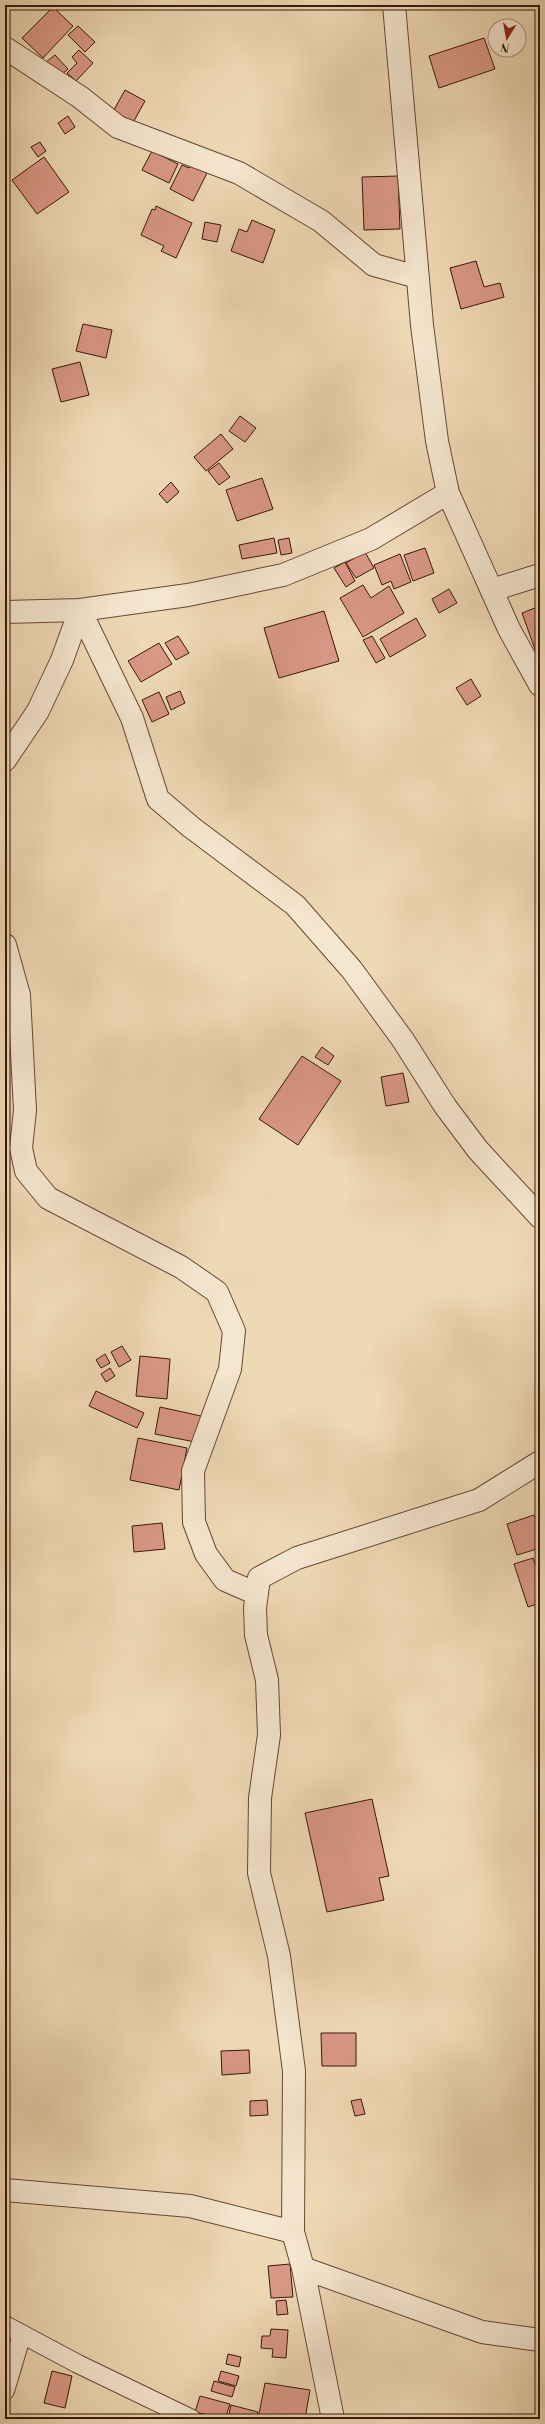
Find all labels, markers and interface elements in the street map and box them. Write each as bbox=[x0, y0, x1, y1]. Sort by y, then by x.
north arrow bbox=[487, 18, 527, 58]
text: N bbox=[499, 39, 511, 55]

